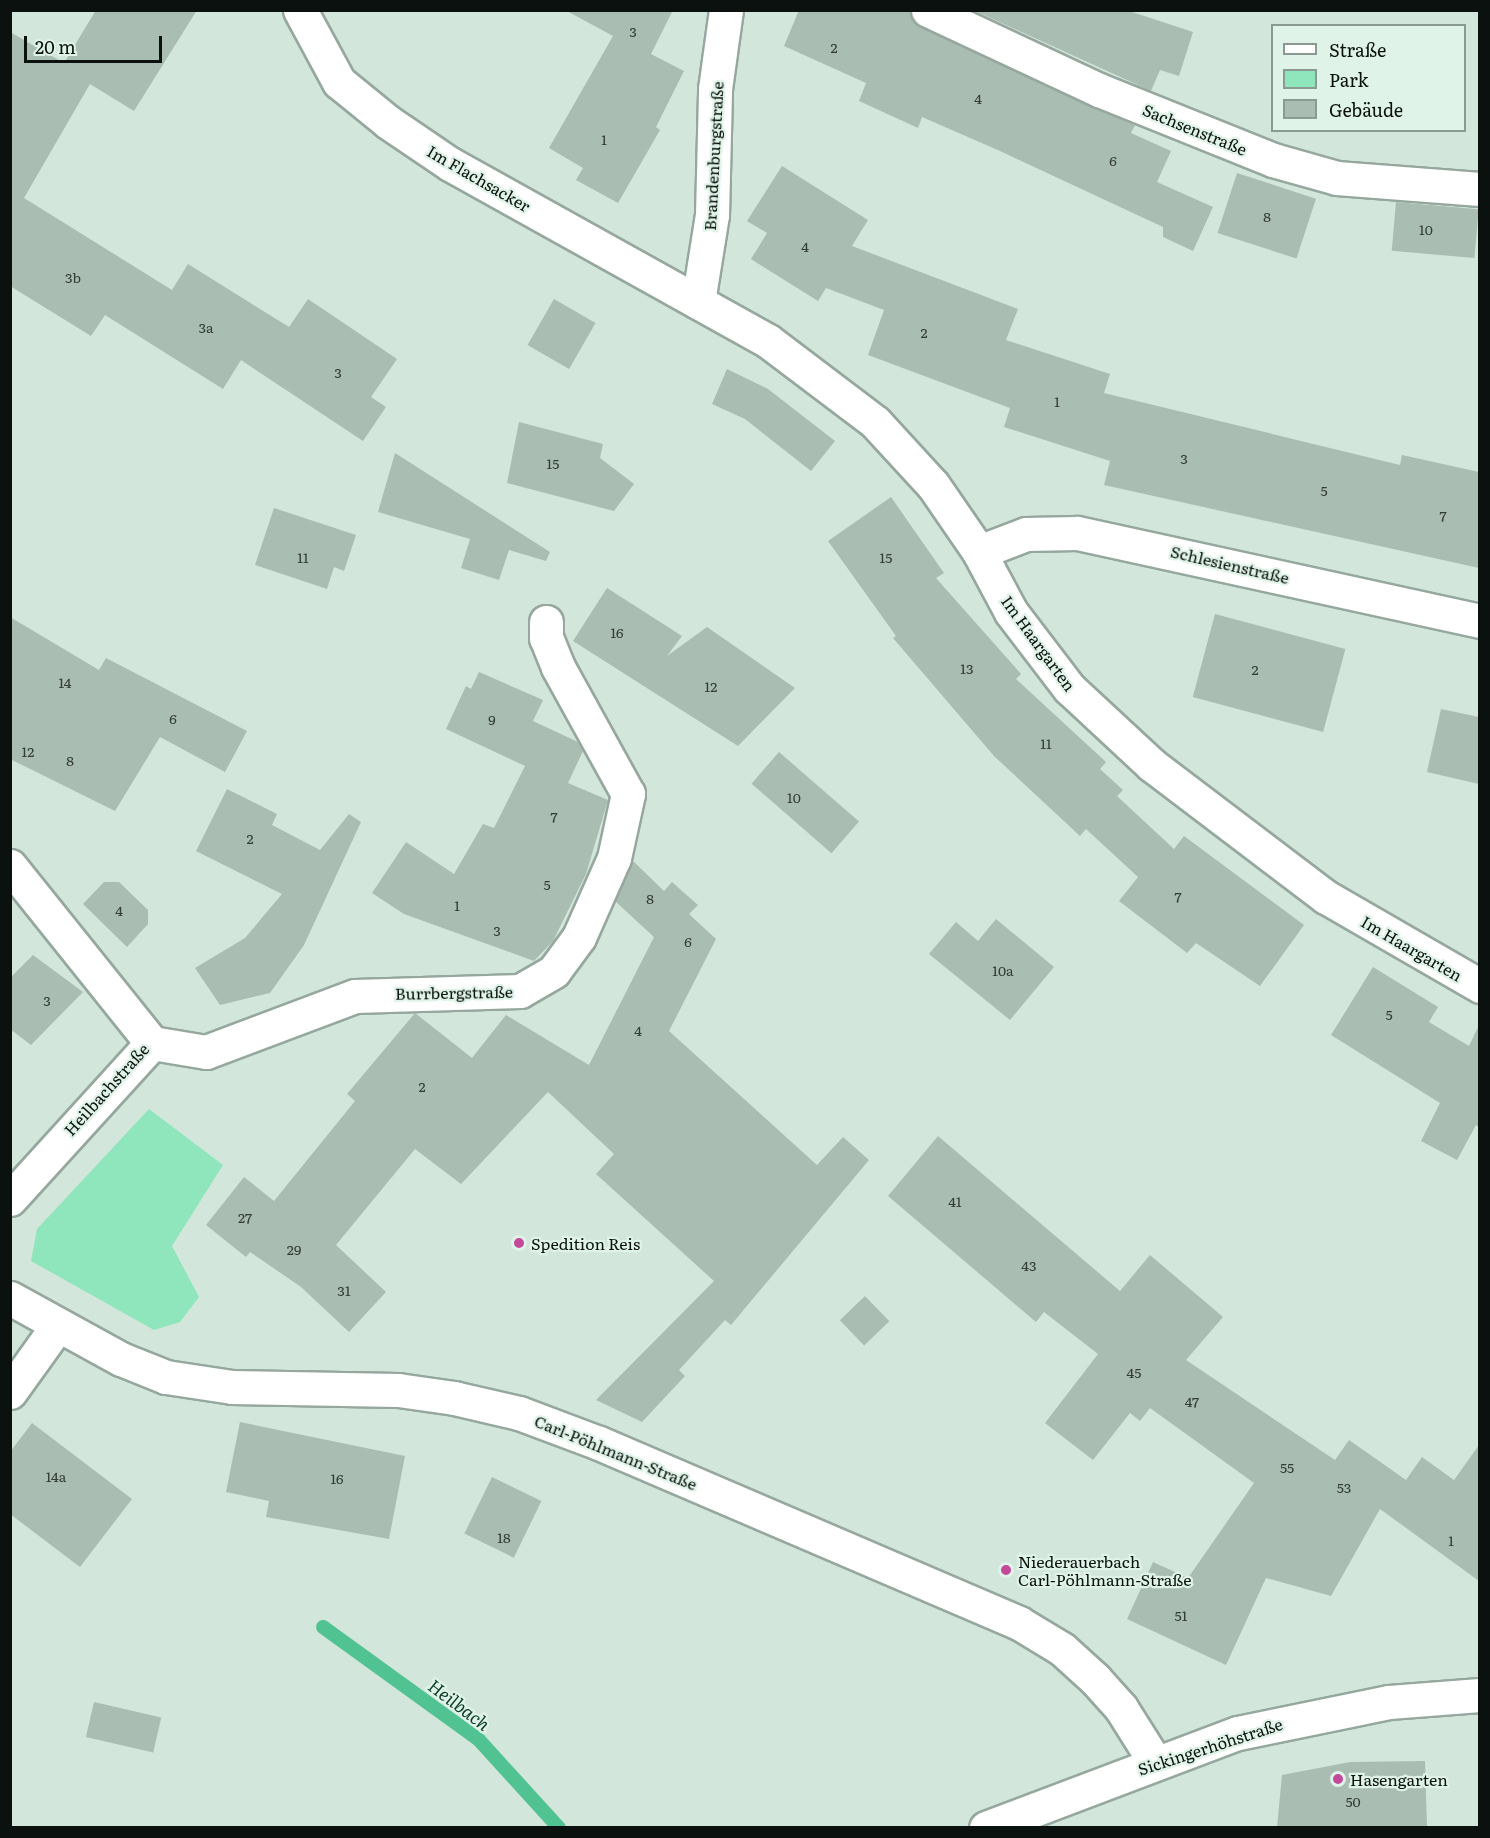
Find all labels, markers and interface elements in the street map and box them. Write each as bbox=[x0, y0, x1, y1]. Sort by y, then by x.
house number: 3 bbox=[629, 23, 637, 39]
scale bar bbox=[27, 24, 165, 62]
legend bbox=[1271, 24, 1466, 132]
text: 20 m bbox=[35, 33, 76, 60]
text: Straße bbox=[1329, 36, 1386, 63]
house number: 2 bbox=[830, 39, 838, 55]
text: Park bbox=[1329, 66, 1368, 93]
street label: Brandenburgstraße bbox=[700, 81, 726, 231]
house number: 4 bbox=[974, 90, 982, 106]
text: Gebäude bbox=[1329, 96, 1403, 123]
street label: Sachsenstraße bbox=[1140, 99, 1250, 159]
house number: 1 bbox=[601, 131, 607, 147]
street label: Im Flachsacker bbox=[424, 141, 534, 215]
house number: 6 bbox=[1109, 152, 1117, 168]
house number: 8 bbox=[1263, 208, 1271, 224]
house number: 10 bbox=[1419, 221, 1433, 237]
house number: 4 bbox=[801, 238, 809, 254]
house number: 3b bbox=[65, 269, 81, 285]
house number: 3a bbox=[198, 319, 214, 335]
house number: 2 bbox=[920, 324, 928, 340]
house number: 3 bbox=[334, 364, 342, 380]
house number: 1 bbox=[1054, 393, 1060, 409]
house number: 3 bbox=[1180, 450, 1188, 466]
house number: 15 bbox=[547, 455, 559, 471]
house number: 5 bbox=[1320, 482, 1328, 498]
house number: 7 bbox=[1439, 507, 1447, 523]
street label: Schlesienstraße bbox=[1169, 541, 1291, 587]
house number: 11 bbox=[297, 549, 309, 565]
house number: 15 bbox=[880, 549, 892, 565]
street label: Im Haargarten bbox=[998, 592, 1080, 694]
house number: 16 bbox=[610, 624, 624, 640]
house number: 13 bbox=[960, 660, 974, 676]
house number: 2 bbox=[1251, 661, 1259, 677]
house number: 14 bbox=[59, 674, 71, 690]
house number: 12 bbox=[705, 678, 717, 694]
house number: 6 bbox=[169, 710, 177, 726]
house number: 9 bbox=[488, 711, 496, 727]
house number: 11 bbox=[1040, 735, 1052, 751]
house number: 12 bbox=[22, 743, 34, 759]
house number: 8 bbox=[66, 752, 74, 768]
house number: 10 bbox=[787, 789, 801, 805]
house number: 7 bbox=[550, 808, 558, 824]
house number: 2 bbox=[246, 830, 254, 846]
house number: 5 bbox=[543, 876, 551, 892]
house number: 7 bbox=[1174, 888, 1182, 904]
house number: 8 bbox=[646, 890, 654, 906]
house number: 1 bbox=[454, 897, 460, 913]
house number: 4 bbox=[115, 902, 123, 918]
street label: Im Haargarten bbox=[1358, 911, 1466, 985]
house number: 3 bbox=[493, 922, 501, 938]
house number: 6 bbox=[684, 933, 692, 949]
house number: 10a bbox=[992, 962, 1014, 978]
street label: Burrbergstraße bbox=[395, 981, 513, 1003]
house number: 3 bbox=[43, 992, 51, 1008]
house number: 5 bbox=[1385, 1006, 1393, 1022]
house number: 4 bbox=[634, 1022, 642, 1038]
street label: Heilbachstraße bbox=[60, 1039, 152, 1139]
house number: 2 bbox=[418, 1078, 426, 1094]
house number: 41 bbox=[948, 1193, 962, 1209]
house number: 27 bbox=[238, 1209, 252, 1225]
place label: Spedition Reis bbox=[531, 1233, 640, 1253]
marker: Spedition Reis bbox=[512, 1236, 526, 1250]
house number: 29 bbox=[287, 1241, 301, 1257]
house number: 43 bbox=[1021, 1257, 1037, 1273]
house number: 31 bbox=[337, 1282, 351, 1298]
house number: 45 bbox=[1127, 1364, 1141, 1380]
house number: 47 bbox=[1185, 1393, 1199, 1409]
street label: Carl-Pöhlmann-Straße bbox=[532, 1411, 700, 1493]
house number: 55 bbox=[1280, 1459, 1294, 1475]
house number: 14a bbox=[46, 1468, 66, 1484]
house number: 16 bbox=[330, 1470, 344, 1486]
house number: 53 bbox=[1337, 1479, 1351, 1495]
house number: 18 bbox=[497, 1529, 511, 1545]
house number: 1 bbox=[1448, 1532, 1454, 1548]
place label: Niederauerbach Carl-Pöhlmann-Straße bbox=[1018, 1551, 1191, 1589]
marker: Niederauerbach Carl-Pöhlmann-Straße bbox=[999, 1563, 1013, 1577]
house number: 51 bbox=[1175, 1607, 1187, 1623]
water label: Heilbach bbox=[424, 1675, 494, 1735]
street label: Sickingerhöhstraße bbox=[1135, 1714, 1285, 1778]
place label: Hasengarten bbox=[1350, 1769, 1448, 1789]
marker: Hasengarten bbox=[1331, 1772, 1345, 1786]
house number: 50 bbox=[1345, 1793, 1361, 1809]

